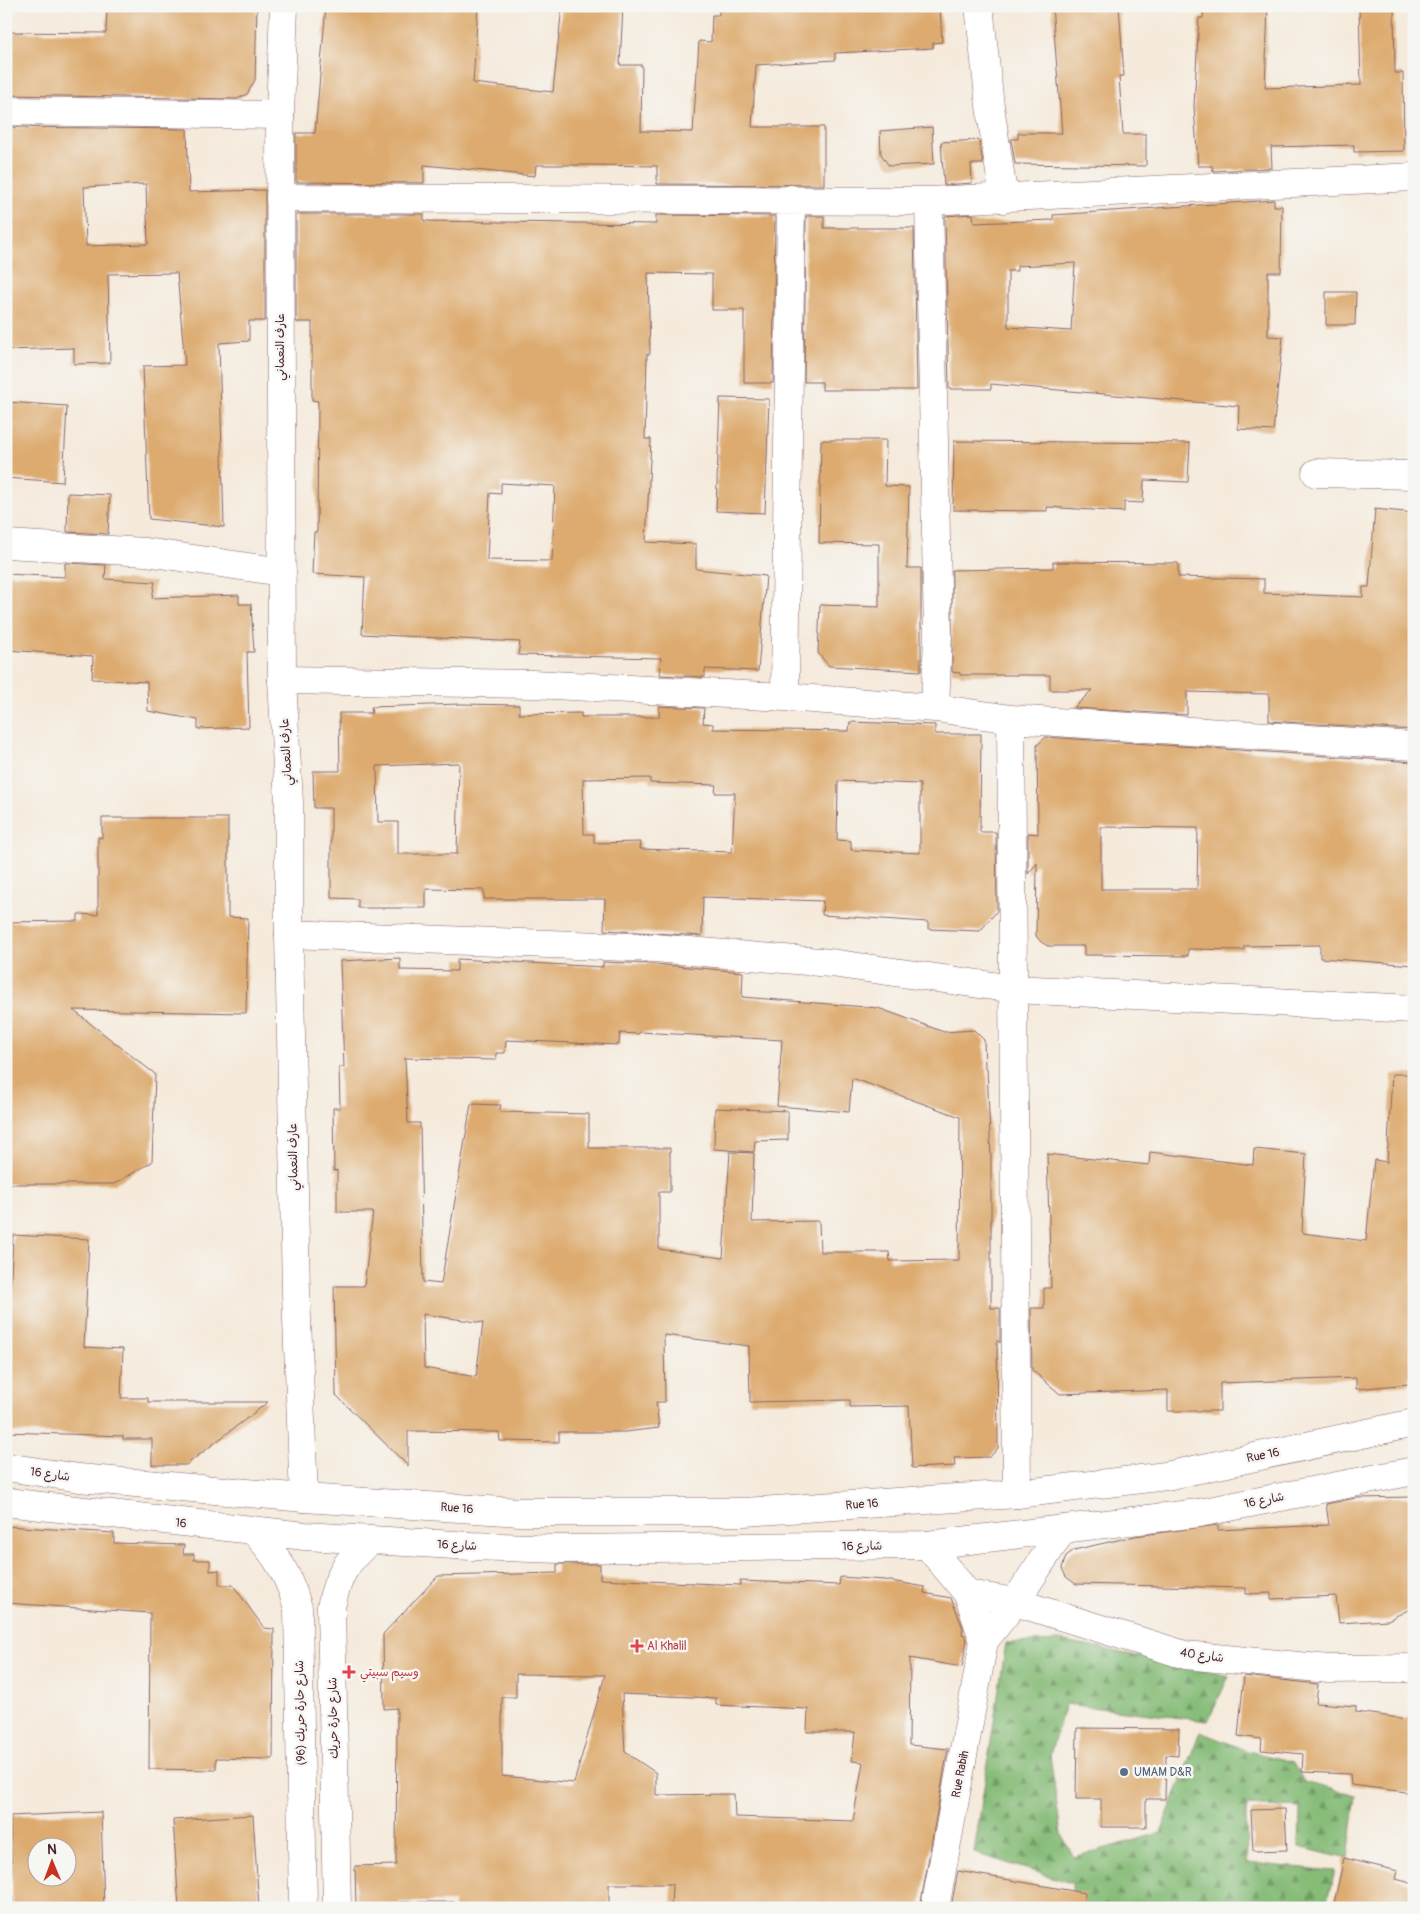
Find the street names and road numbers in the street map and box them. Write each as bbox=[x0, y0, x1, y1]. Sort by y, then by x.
street label: عارف النعماني bbox=[273, 313, 291, 381]
street label: عارف النعماني bbox=[277, 718, 299, 786]
street label: عارف النعماني bbox=[285, 1123, 305, 1191]
street label: Rue 16 bbox=[1245, 1445, 1281, 1466]
street label: شارع 16 bbox=[29, 1464, 71, 1486]
street label: شارع 16 bbox=[1243, 1489, 1285, 1513]
street label: Rue 16 bbox=[845, 1496, 879, 1513]
street label: Rue 16 bbox=[440, 1500, 474, 1517]
street label: 16 bbox=[174, 1515, 188, 1532]
street label: شارع 16 bbox=[436, 1537, 477, 1555]
street label: شارع 16 bbox=[842, 1539, 882, 1555]
street label: شارع 40 bbox=[1179, 1645, 1225, 1667]
street label: شارع حارة حريك (96) bbox=[292, 1660, 310, 1766]
street label: شارع حارة حريك bbox=[325, 1677, 343, 1759]
street label: Rue Rabih bbox=[949, 1749, 972, 1799]

